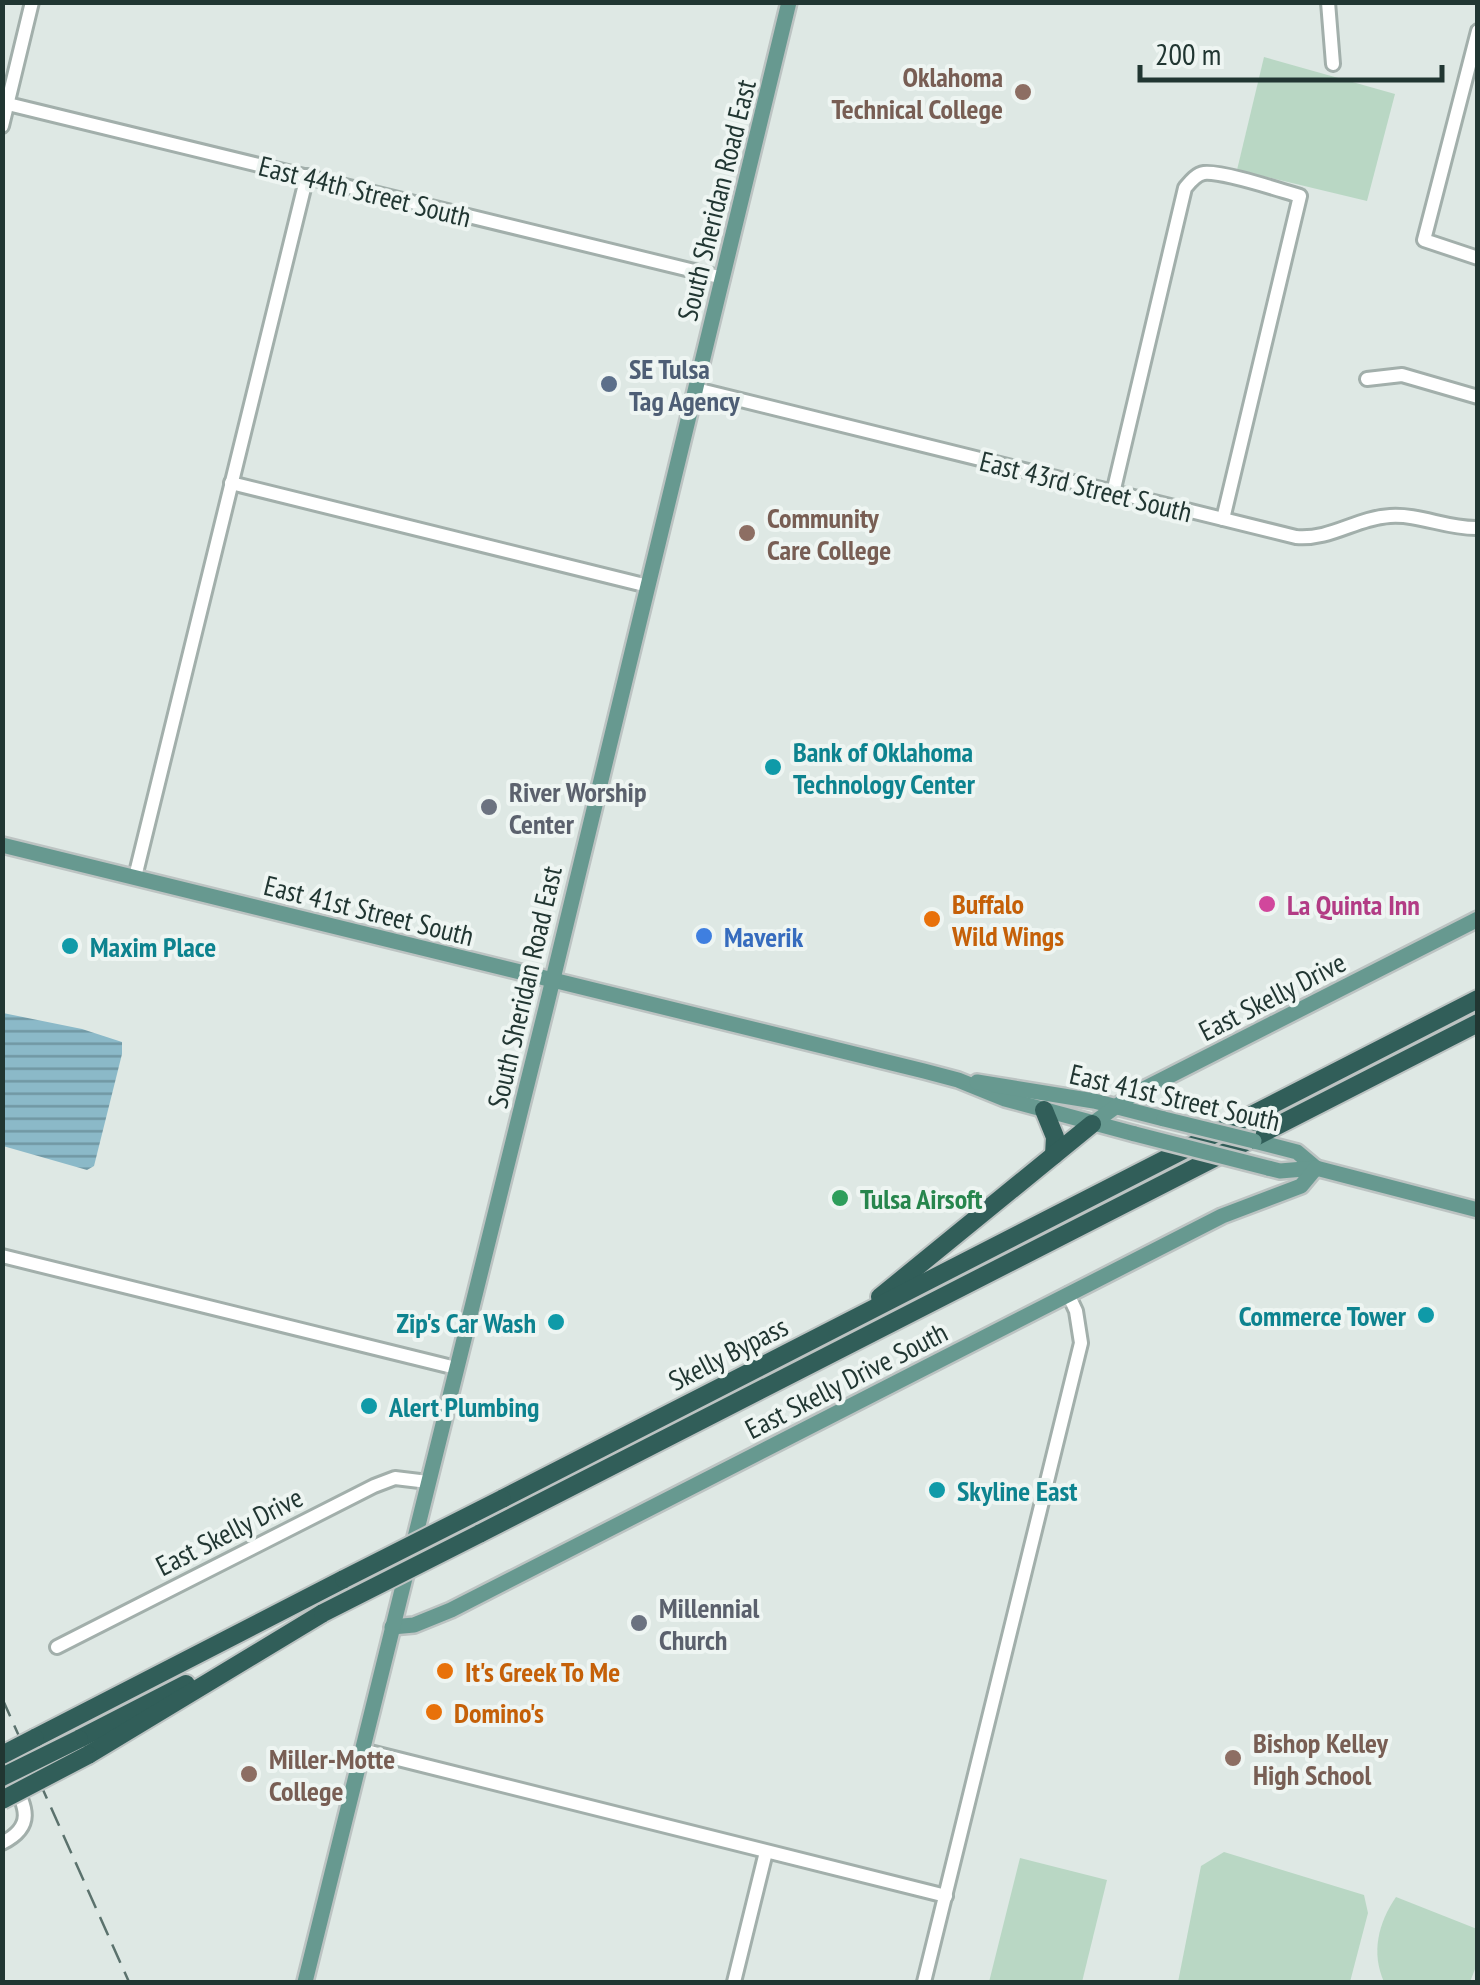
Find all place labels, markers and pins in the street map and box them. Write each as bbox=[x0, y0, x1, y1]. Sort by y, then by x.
place label: Oklahoma Technical College bbox=[831, 58, 1003, 127]
marker: Oklahoma Technical College bbox=[1012, 81, 1034, 103]
place label: SE Tulsa Tag Agency bbox=[629, 350, 741, 419]
marker: SE Tulsa Tag Agency bbox=[598, 373, 620, 395]
place label: Community Care College bbox=[767, 499, 891, 568]
marker: Community Care College bbox=[736, 522, 758, 544]
place label: Bank of Oklahoma Technology Center bbox=[793, 733, 976, 802]
marker: Bank of Oklahoma Technology Center bbox=[762, 756, 784, 778]
place label: River Worship Center bbox=[509, 773, 646, 842]
marker: River Worship Center bbox=[478, 796, 500, 818]
place label: Buffalo Wild Wings bbox=[951, 885, 1064, 954]
place label: La Quinta Inn bbox=[1287, 886, 1420, 923]
marker: La Quinta Inn bbox=[1256, 893, 1278, 915]
marker: Buffalo Wild Wings bbox=[921, 908, 943, 930]
place label: Maverik bbox=[724, 918, 804, 955]
marker: Maverik bbox=[693, 925, 715, 947]
place label: Maxim Place bbox=[90, 928, 216, 965]
marker: Maxim Place bbox=[59, 935, 81, 957]
place label: Tulsa Airsoft bbox=[860, 1180, 982, 1217]
marker: Tulsa Airsoft bbox=[829, 1187, 851, 1209]
place label: Commerce Tower bbox=[1239, 1297, 1407, 1334]
place label: Zip's Car Wash bbox=[397, 1304, 536, 1341]
marker: Commerce Tower bbox=[1415, 1304, 1437, 1326]
marker: Zip's Car Wash bbox=[545, 1311, 567, 1333]
place label: Alert Plumbing bbox=[388, 1388, 540, 1425]
marker: Alert Plumbing bbox=[358, 1395, 380, 1417]
place label: Skyline East bbox=[957, 1472, 1077, 1509]
marker: Skyline East bbox=[926, 1479, 948, 1501]
place label: Millennial Church bbox=[659, 1589, 759, 1658]
marker: Millennial Church bbox=[628, 1612, 650, 1634]
place label: It's Greek To Me bbox=[465, 1653, 620, 1690]
marker: It's Greek To Me bbox=[434, 1660, 456, 1682]
place label: Domino's bbox=[454, 1694, 544, 1731]
marker: Domino's bbox=[423, 1701, 445, 1723]
place label: Bishop Kelley High School bbox=[1253, 1724, 1389, 1793]
place label: Miller-Motte College bbox=[269, 1740, 395, 1809]
marker: Bishop Kelley High School bbox=[1222, 1747, 1244, 1769]
marker: Miller-Motte College bbox=[238, 1763, 260, 1785]

